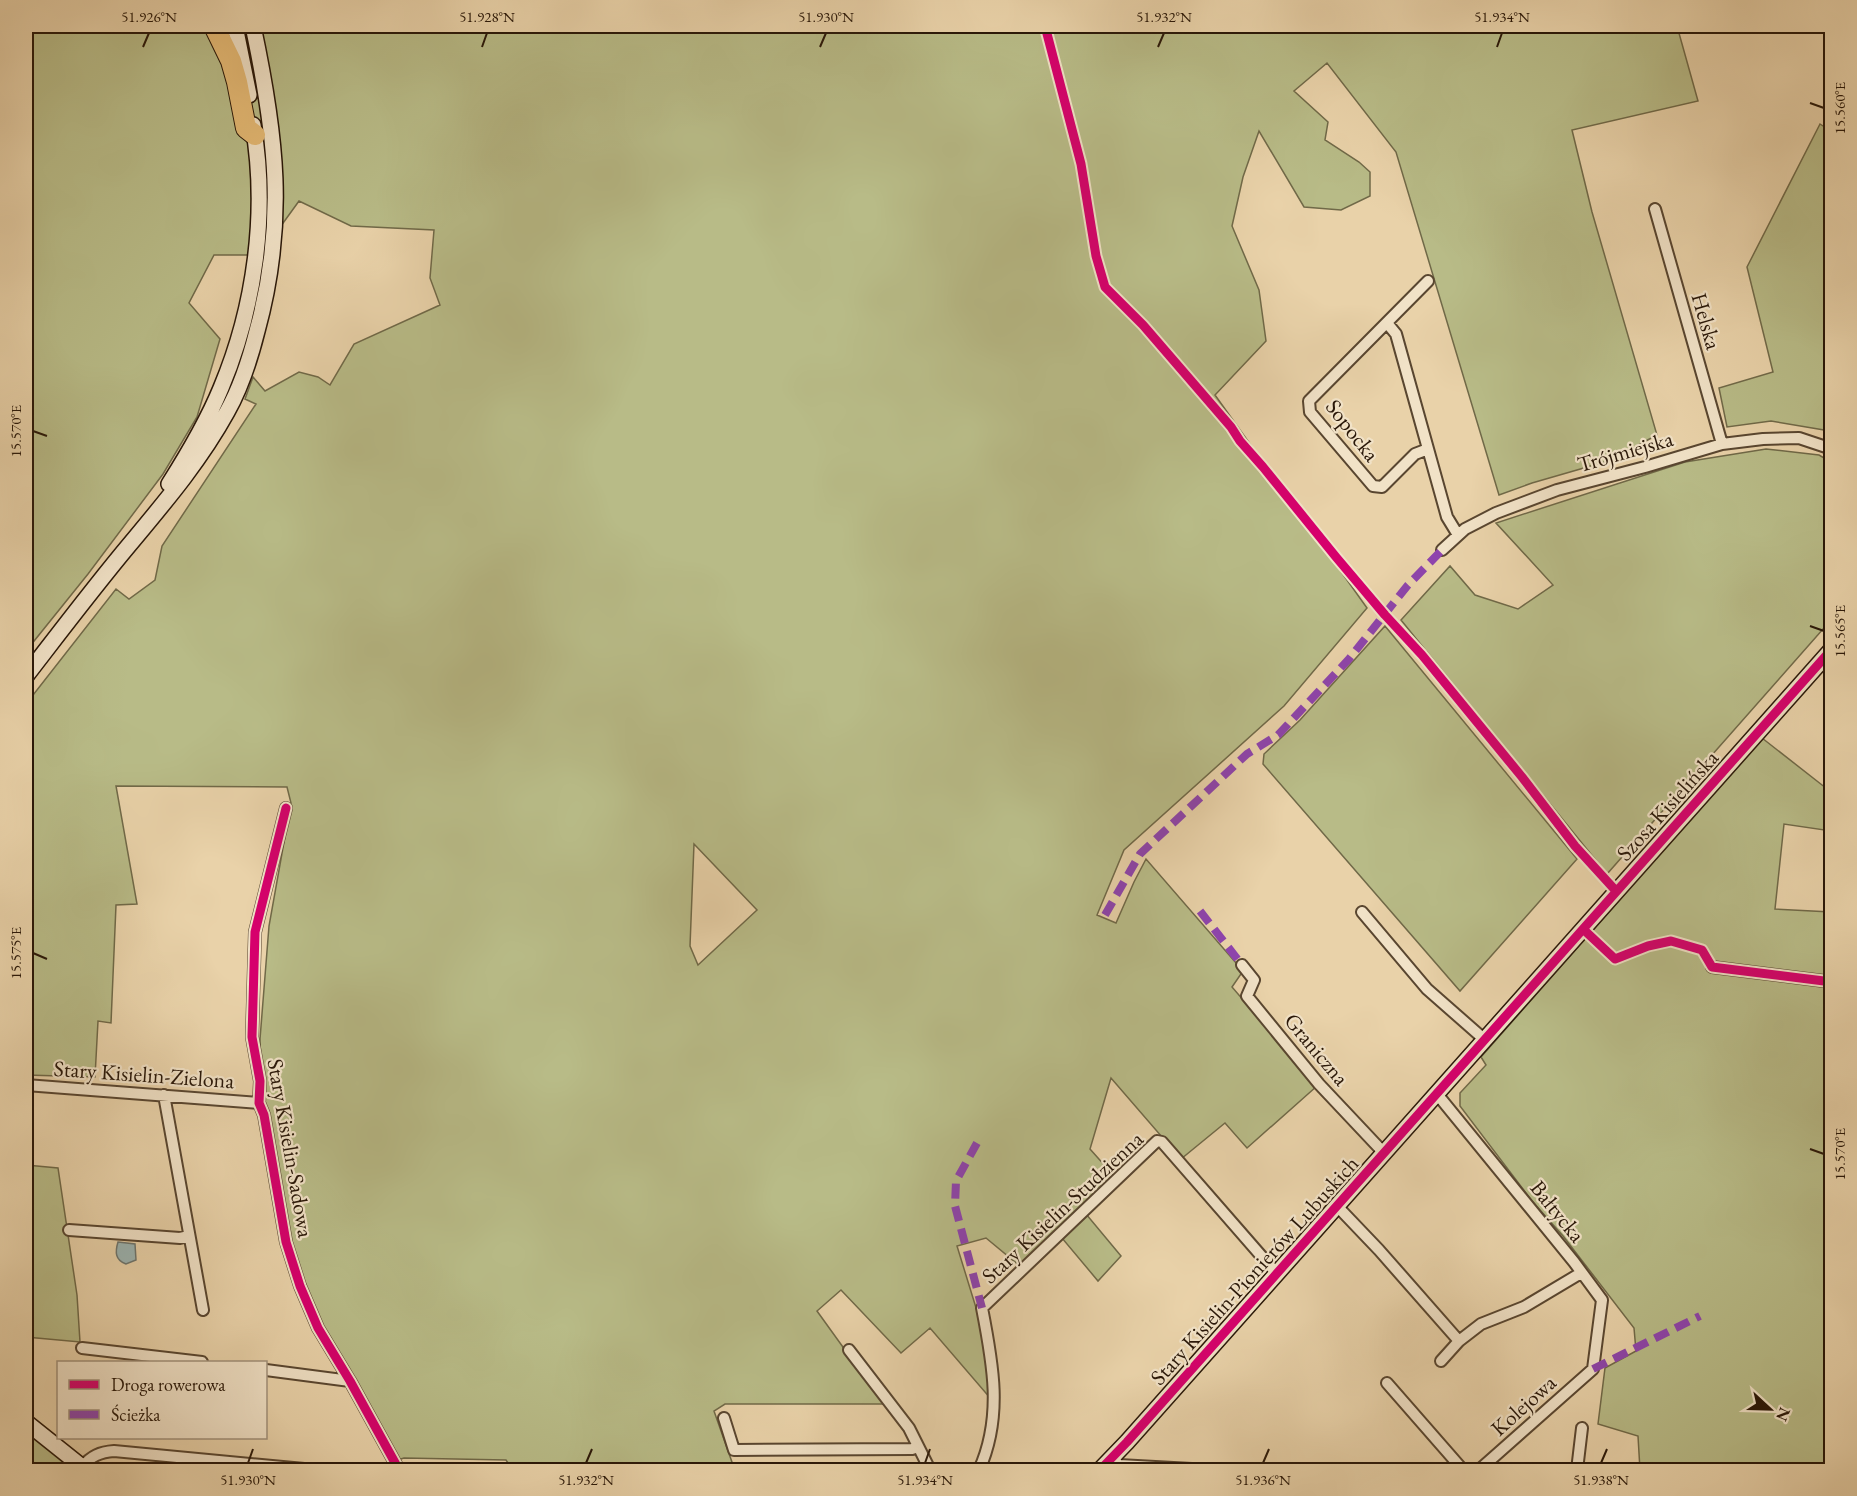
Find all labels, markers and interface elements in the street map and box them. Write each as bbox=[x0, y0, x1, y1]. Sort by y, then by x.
text: 51.926°N bbox=[121, 7, 177, 26]
text: 51.928°N bbox=[459, 7, 515, 26]
text: 51.930°N bbox=[798, 7, 854, 26]
text: 51.932°N bbox=[1136, 7, 1192, 26]
text: 51.934°N bbox=[1474, 7, 1530, 26]
text: 15.560°E bbox=[1830, 81, 1849, 134]
street label: Helska bbox=[1685, 289, 1728, 353]
street label: Sopocka bbox=[1319, 393, 1386, 468]
text: 15.570°E bbox=[6, 404, 25, 457]
street label: Trójmiejska bbox=[1574, 424, 1676, 479]
text: 15.565°E bbox=[1830, 604, 1849, 657]
street label: Szosa Kisielińska bbox=[1610, 744, 1725, 867]
text: 15.575°E bbox=[6, 926, 25, 979]
street label: Graniczna bbox=[1278, 1007, 1356, 1092]
street label: Stary Kisielin-Zielona bbox=[53, 1054, 235, 1095]
street label: Stary Kisielin-Sadowa bbox=[260, 1056, 321, 1240]
street label: Stary Kisielin-Studzienna bbox=[975, 1125, 1150, 1290]
text: 15.570°E bbox=[1830, 1127, 1849, 1180]
street label: Stary Kisielin-Pionierów Lubuskich bbox=[1144, 1150, 1365, 1391]
street label: Bałtycka bbox=[1524, 1174, 1592, 1249]
legend bbox=[57, 1361, 267, 1439]
street label: Kolejowa bbox=[1484, 1368, 1562, 1442]
text: Droga rowerowa bbox=[111, 1373, 226, 1396]
north arrow bbox=[1740, 1379, 1800, 1439]
text: Ścieżka bbox=[111, 1403, 161, 1426]
text: N bbox=[1771, 1404, 1796, 1424]
text: 51.930°N bbox=[220, 1470, 276, 1489]
text: 51.932°N bbox=[558, 1470, 614, 1489]
text: 51.934°N bbox=[897, 1470, 953, 1489]
text: 51.936°N bbox=[1235, 1470, 1291, 1489]
text: 51.938°N bbox=[1573, 1470, 1629, 1489]

